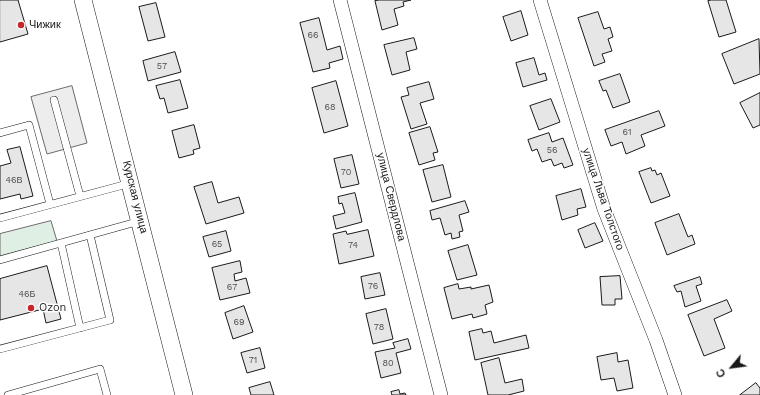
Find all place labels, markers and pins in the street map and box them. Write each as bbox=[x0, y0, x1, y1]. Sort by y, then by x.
place label: Чижик bbox=[29, 18, 61, 32]
marker: Чижик bbox=[16, 20, 26, 30]
place label: Ozon bbox=[39, 301, 66, 315]
marker: Ozon bbox=[26, 303, 36, 313]

